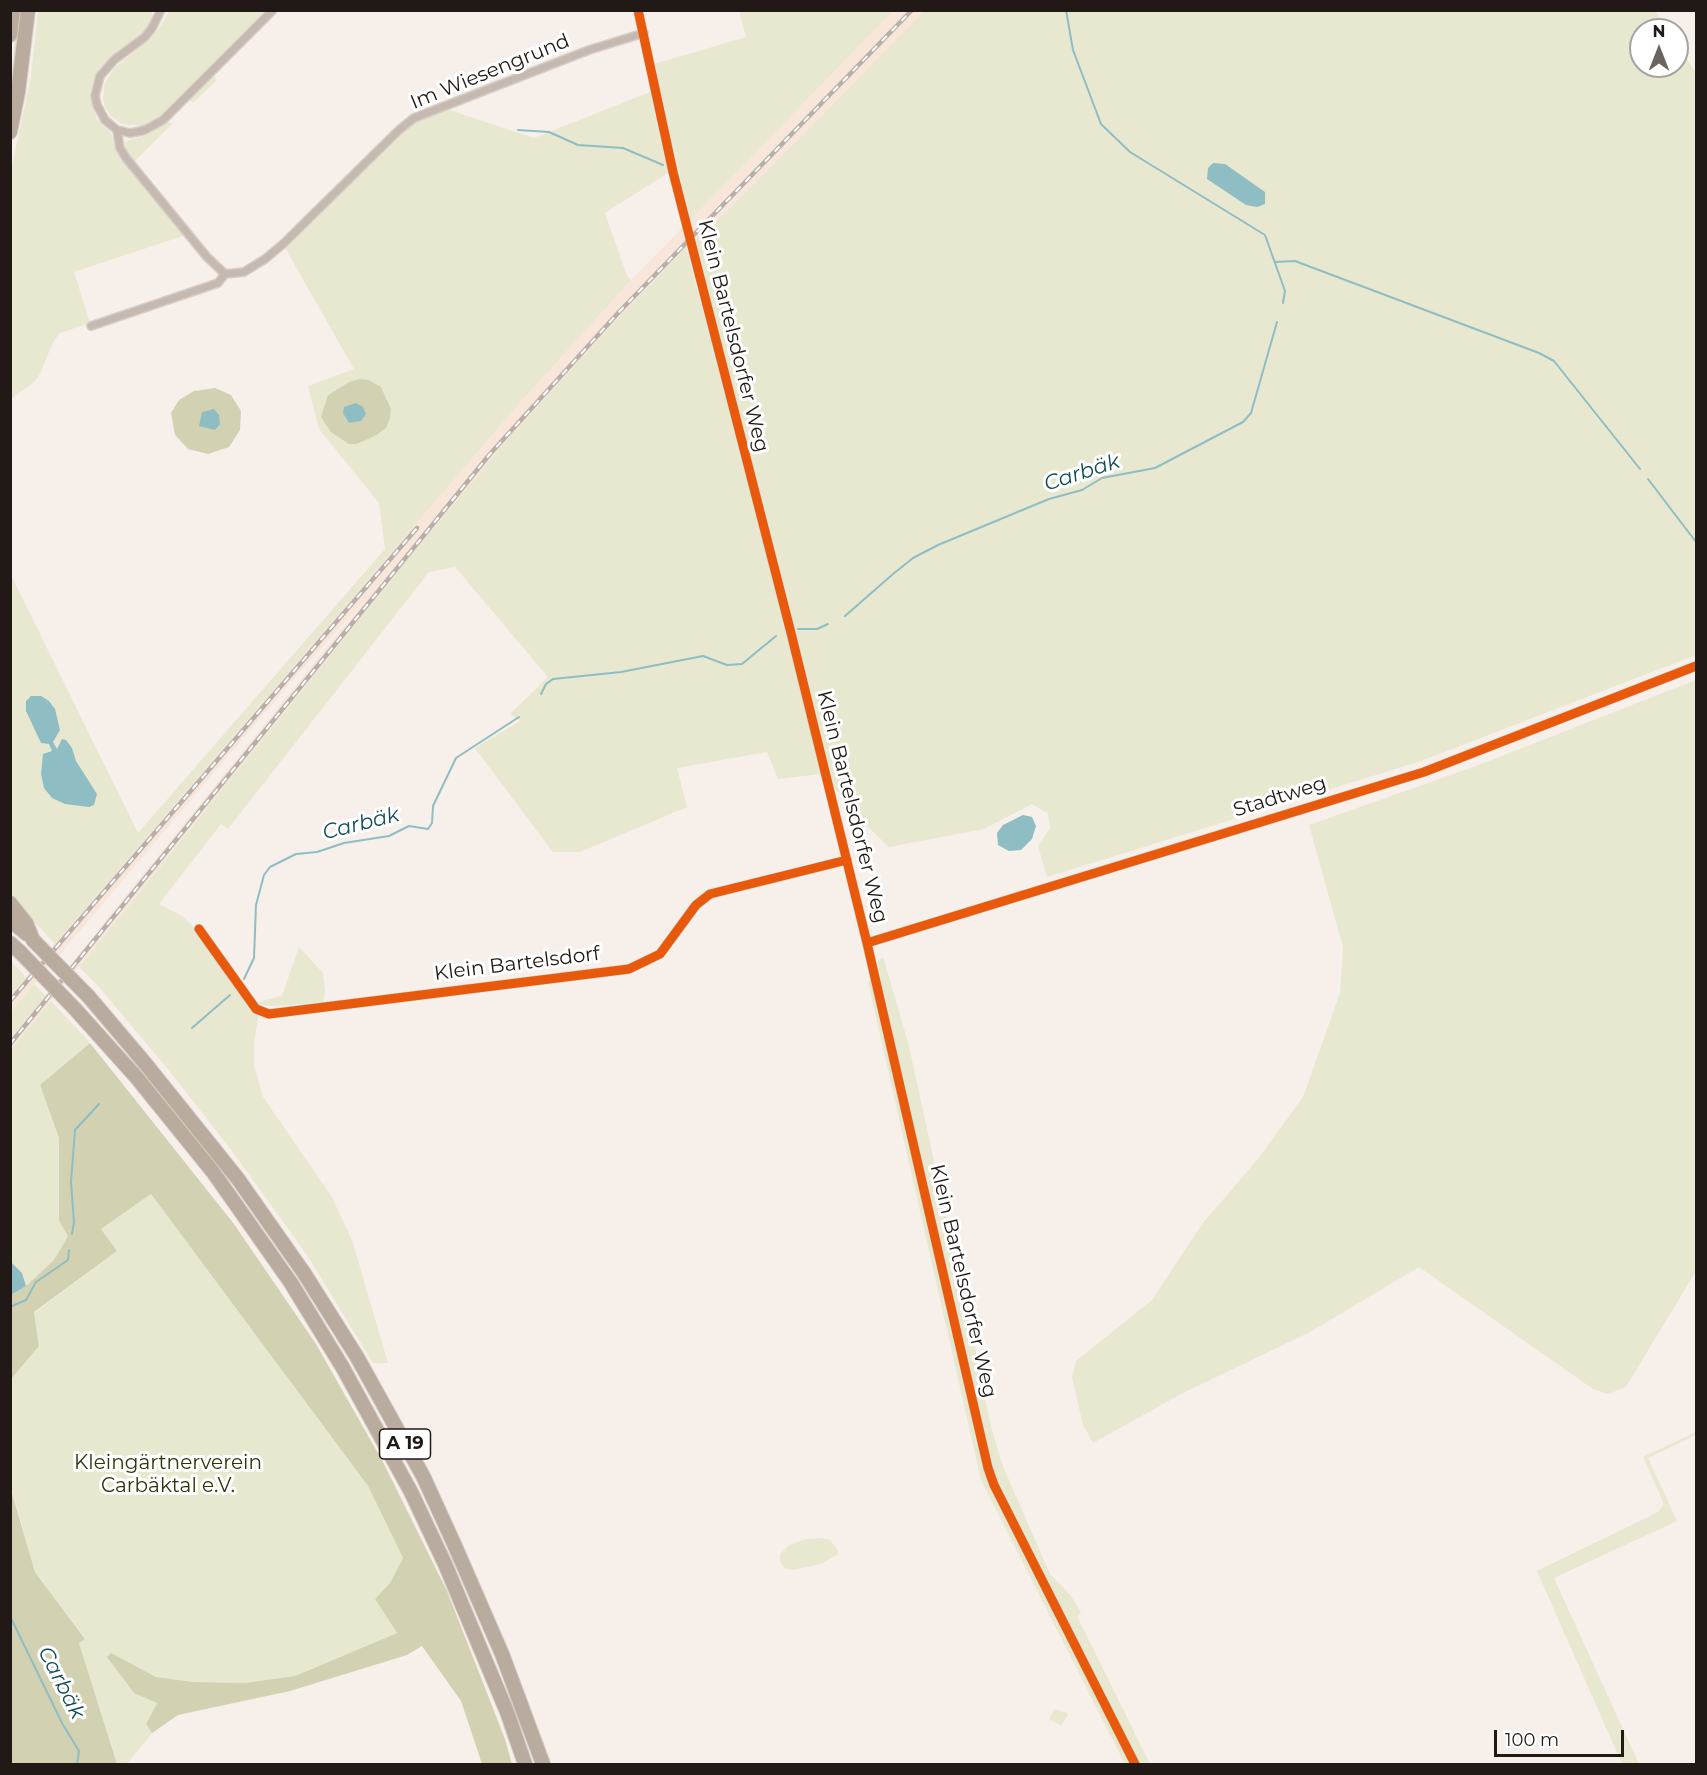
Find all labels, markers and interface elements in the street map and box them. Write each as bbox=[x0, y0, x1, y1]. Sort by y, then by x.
north arrow bbox=[1629, 18, 1689, 78]
text: N bbox=[1653, 22, 1665, 41]
street label: Im Wiesengrund bbox=[407, 29, 573, 115]
street label: Klein Bartelsdorfer Weg bbox=[692, 217, 774, 455]
water label: Carbäk bbox=[1041, 449, 1123, 497]
street label: Klein Bartelsdorfer Weg bbox=[811, 688, 893, 926]
street label: Stadtweg bbox=[1230, 771, 1330, 823]
water label: Carbäk bbox=[320, 802, 402, 846]
street label: Klein Bartelsdorf bbox=[433, 942, 601, 986]
street label: Klein Bartelsdorfer Weg bbox=[924, 1162, 1002, 1400]
road number: A 19 bbox=[380, 1429, 430, 1459]
park label: Kleingärtnerverein Carbäktal e.V. bbox=[74, 1451, 262, 1498]
water label: Carbäk bbox=[32, 1643, 90, 1723]
scale bar bbox=[1497, 1718, 1628, 1756]
text: 100 m bbox=[1505, 1729, 1559, 1751]

